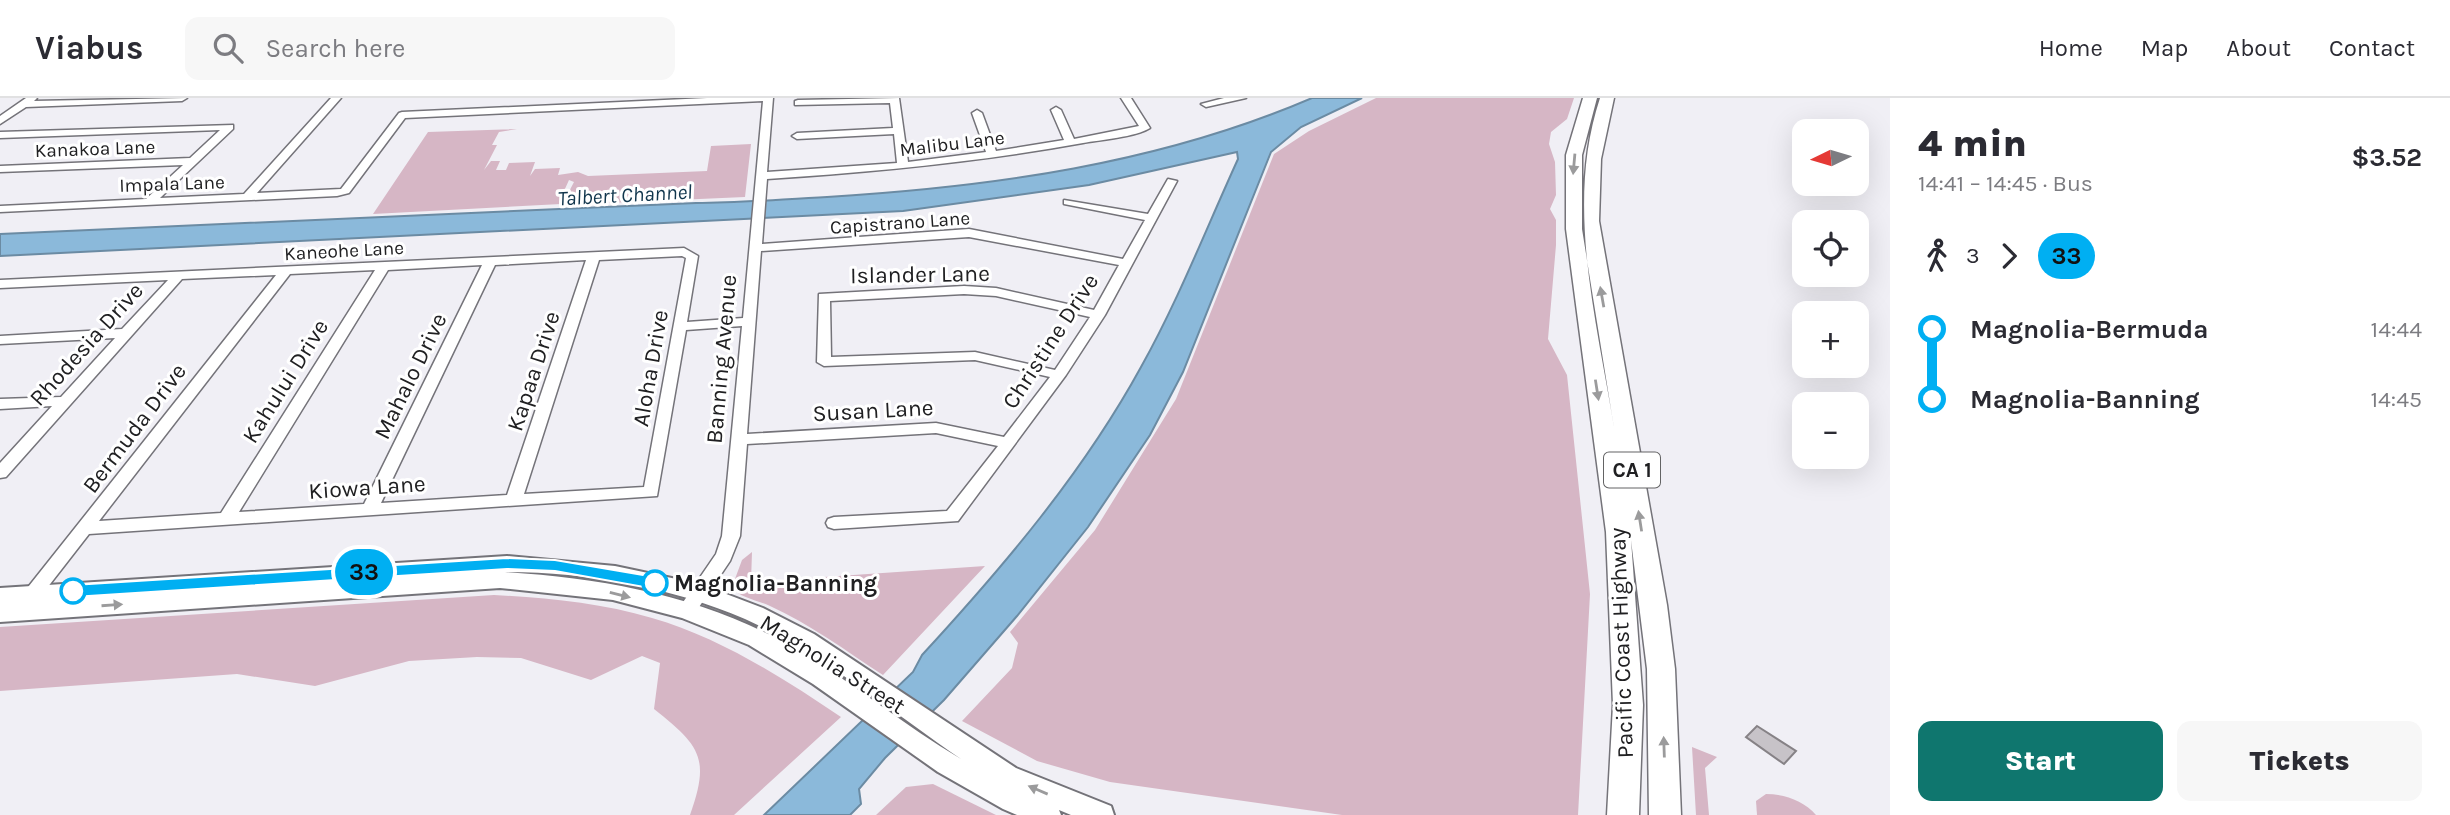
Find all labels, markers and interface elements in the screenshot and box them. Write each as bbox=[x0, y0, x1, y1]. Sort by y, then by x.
search box bbox=[185, 17, 675, 80]
text: Viabus bbox=[35, 29, 143, 67]
icon: search bbox=[209, 29, 247, 67]
text: Search here bbox=[265, 33, 405, 64]
text: Home bbox=[2039, 34, 2103, 62]
text: Map bbox=[2141, 34, 2188, 62]
text: About bbox=[2226, 34, 2291, 62]
text: Contact bbox=[2329, 34, 2415, 62]
north arrow bbox=[1792, 119, 1869, 196]
map controls bbox=[1792, 119, 1869, 469]
text: 4 min bbox=[1918, 121, 2027, 166]
street label: Malibu Lane bbox=[898, 127, 1006, 161]
street label: Kanakoa Lane bbox=[34, 136, 156, 162]
text: $3.52 bbox=[2351, 142, 2422, 173]
one-way arrow bbox=[1568, 153, 1579, 175]
text: 14:41 – 14:45 · Bus bbox=[1918, 170, 2093, 197]
street label: Impala Lane bbox=[119, 171, 225, 197]
water label: Talbert Channel bbox=[557, 179, 693, 211]
street label: Capistrano Lane bbox=[829, 207, 971, 239]
button: locate bbox=[1792, 210, 1869, 287]
street label: Kaneohe Lane bbox=[284, 237, 405, 265]
icon: walk bbox=[1918, 237, 1956, 275]
icon: forward bbox=[1990, 237, 2028, 275]
text: 3 bbox=[1966, 242, 1980, 269]
text: 33 bbox=[2052, 242, 2081, 270]
street label: Islander Lane bbox=[850, 260, 990, 289]
street label: Christine Drive bbox=[997, 269, 1104, 414]
street label: Banning Avenue bbox=[701, 273, 742, 445]
street label: Rhodesia Drive bbox=[24, 277, 149, 412]
one-way arrow bbox=[1596, 286, 1607, 308]
button: + bbox=[1792, 301, 1869, 378]
street label: Kapaa Drive bbox=[501, 308, 566, 435]
street label: Aloha Drive bbox=[627, 308, 674, 429]
street label: Mahalo Drive bbox=[368, 309, 453, 444]
street label: Kahului Drive bbox=[237, 314, 334, 448]
text: Magnolia-Bermuda bbox=[1970, 314, 2208, 345]
text: 14:44 bbox=[2371, 316, 2422, 343]
street label: Bermuda Drive bbox=[77, 358, 192, 498]
one-way arrow bbox=[1592, 379, 1603, 401]
text: Magnolia-Banning bbox=[1970, 384, 2200, 415]
text: 14:45 bbox=[2370, 386, 2422, 413]
button: − bbox=[1792, 392, 1869, 469]
street label: Susan Lane bbox=[812, 394, 934, 427]
road number: CA 1 bbox=[1604, 452, 1660, 488]
street label: Kiowa Lane bbox=[308, 470, 426, 505]
one-way arrow bbox=[1634, 510, 1645, 532]
street label: Pacific Coast Highway bbox=[1604, 527, 1639, 759]
line badge: 33 bbox=[332, 549, 396, 595]
text: 33 bbox=[349, 558, 379, 586]
marker: Magnolia-Banning bbox=[642, 570, 668, 596]
place label: Magnolia-Banning bbox=[674, 570, 877, 597]
unlabelled marker bbox=[60, 578, 86, 604]
one-way arrow bbox=[609, 590, 631, 601]
one-way arrow bbox=[101, 599, 123, 610]
street label: Magnolia Street bbox=[755, 609, 911, 720]
button: Start bbox=[1918, 721, 2163, 801]
button: Tickets bbox=[2177, 721, 2422, 801]
one-way arrow bbox=[1658, 736, 1669, 758]
one-way arrow bbox=[1027, 784, 1048, 795]

